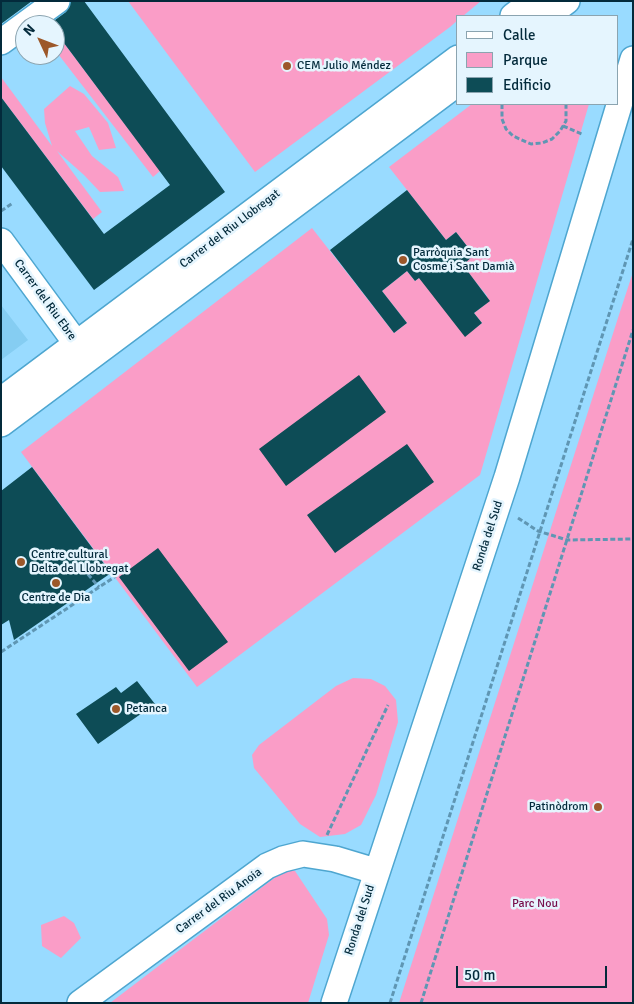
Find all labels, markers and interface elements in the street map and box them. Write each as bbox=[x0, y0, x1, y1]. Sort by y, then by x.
north arrow bbox=[15, 15, 65, 65]
legend bbox=[456, 15, 619, 105]
text: N bbox=[20, 21, 39, 39]
text: Calle bbox=[503, 26, 536, 44]
text: Parque bbox=[503, 51, 548, 69]
place label: CEM Julio Méndez bbox=[297, 59, 391, 73]
marker: CEM Julio Méndez bbox=[281, 60, 293, 72]
text: Edificio bbox=[503, 76, 551, 94]
street label: Carrer del Riu Llobregat bbox=[177, 187, 283, 271]
place label: Parròquia Sant Cosme i Sant Damià bbox=[413, 246, 515, 274]
marker: Parròquia Sant Cosme i Sant Damià bbox=[397, 254, 409, 266]
street label: Carrer del Riu Ebre bbox=[11, 257, 79, 343]
street label: Ronda del Sud bbox=[470, 499, 506, 573]
place label: Centre cultural Delta del Llobregat bbox=[31, 548, 128, 576]
marker: Centre cultural Delta del Llobregat bbox=[15, 556, 27, 568]
marker: Centre de Dia bbox=[50, 577, 62, 589]
place label: Centre de Dia bbox=[22, 591, 90, 605]
place label: Petanca bbox=[126, 702, 167, 716]
marker: Petanca bbox=[110, 703, 122, 715]
place label: Patinòdrom bbox=[529, 800, 588, 814]
marker: Patinòdrom bbox=[592, 801, 604, 813]
street label: Carrer del Riu Anoia bbox=[173, 865, 265, 937]
street label: Ronda del Sud bbox=[342, 883, 378, 957]
park label: Parc Nou bbox=[512, 897, 558, 911]
scale bar bbox=[459, 956, 610, 988]
text: 50 m bbox=[464, 966, 495, 984]

